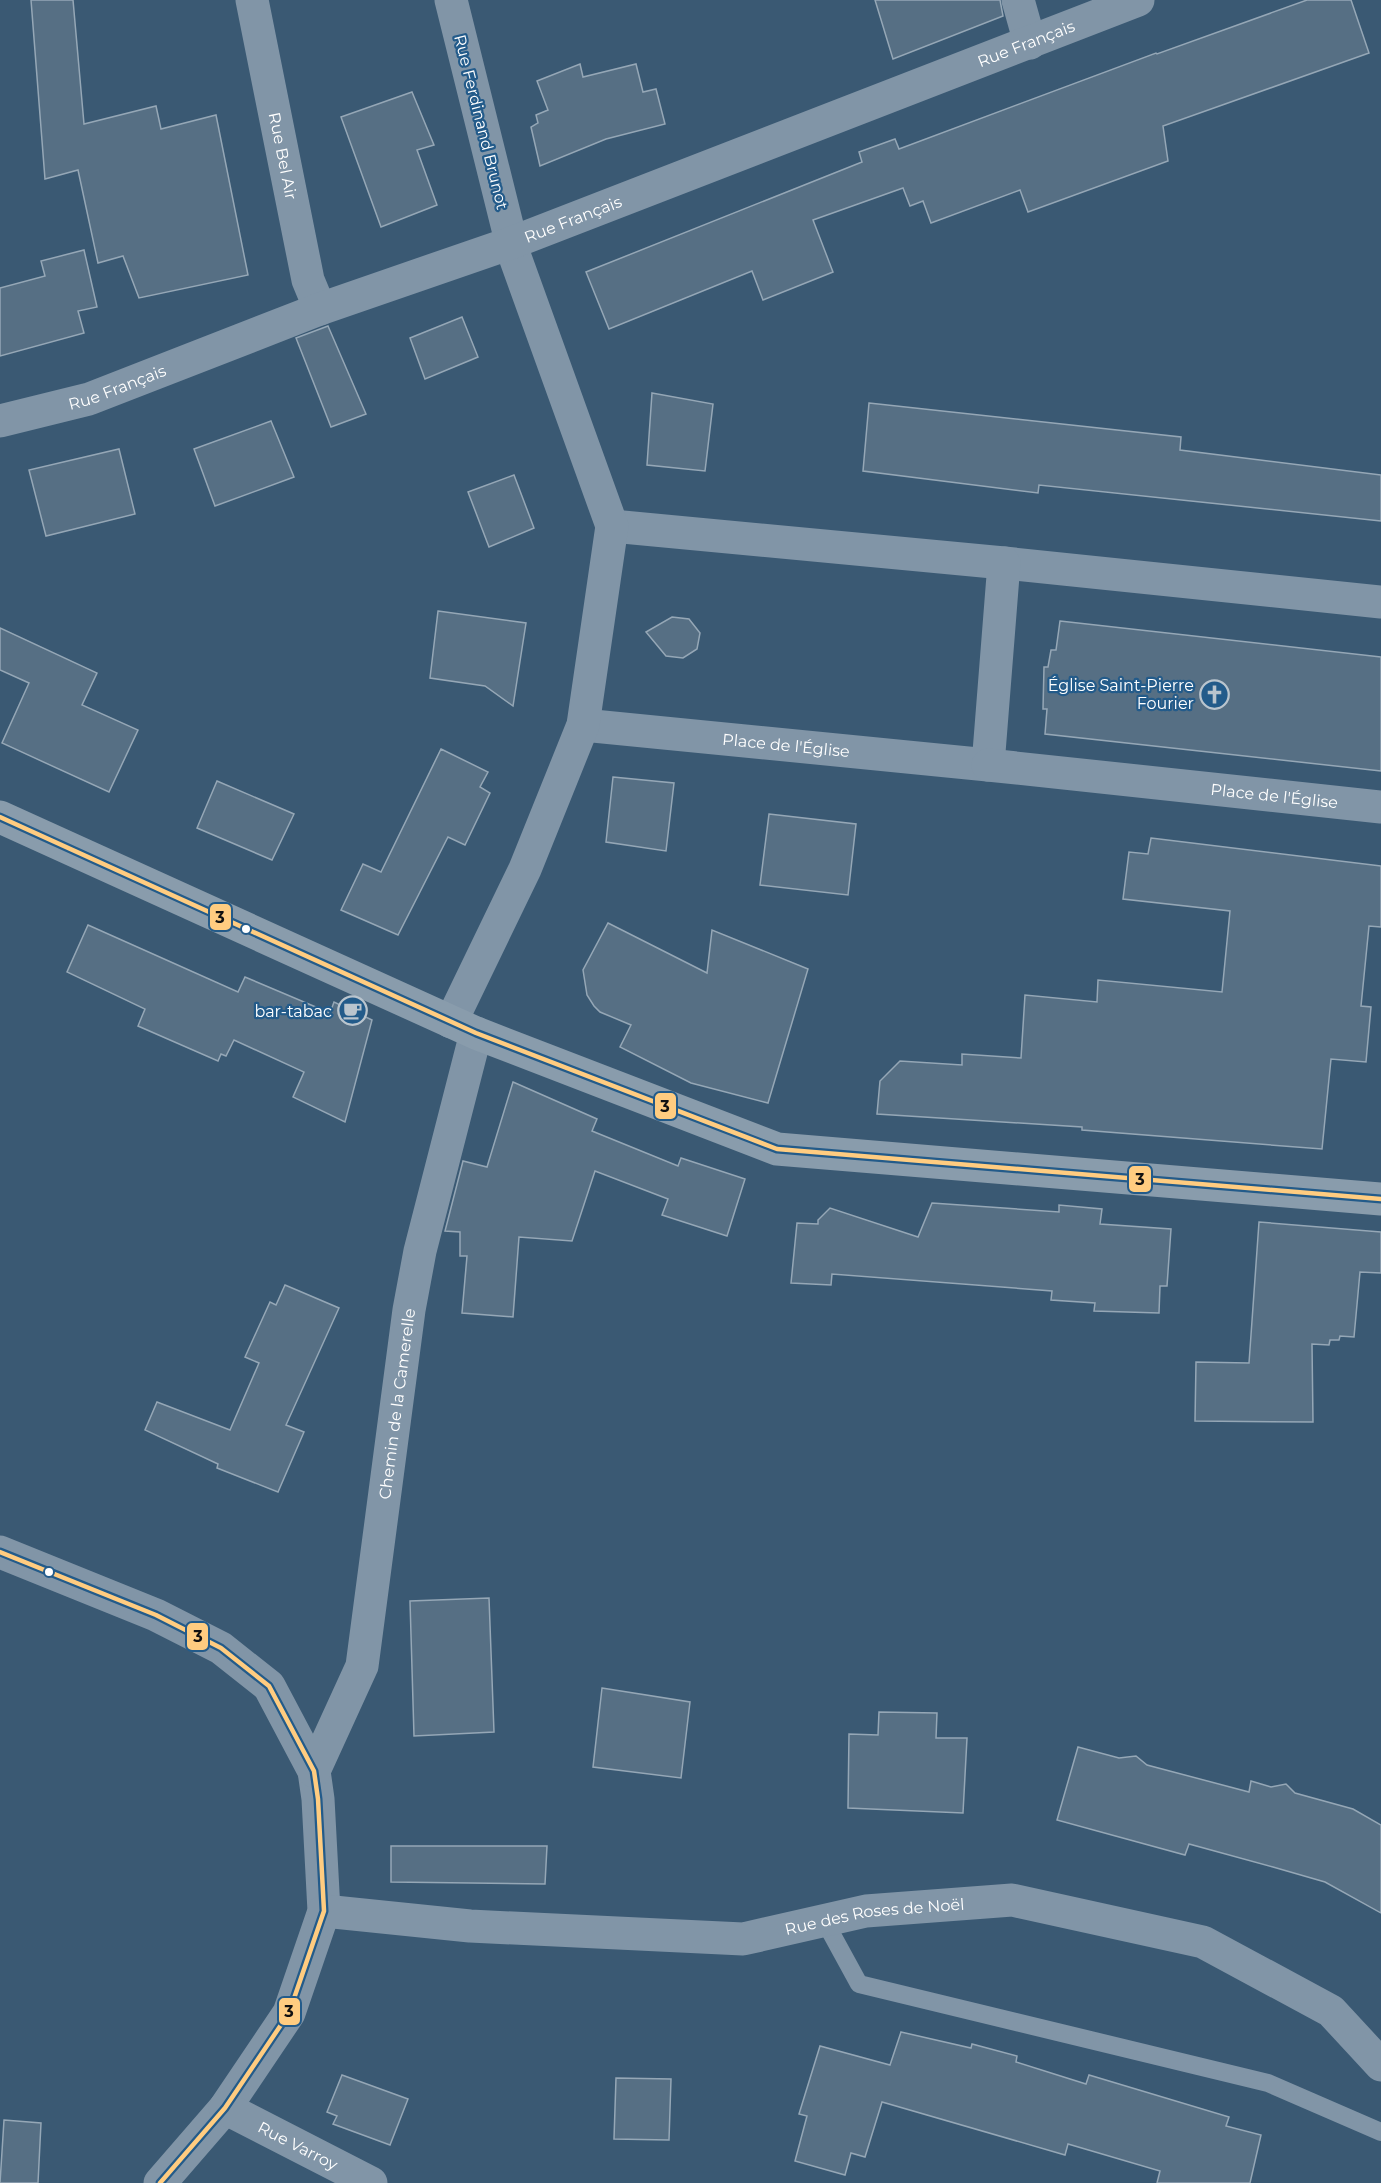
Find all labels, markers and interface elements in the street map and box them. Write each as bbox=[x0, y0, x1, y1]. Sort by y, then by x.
street label: Rue Français bbox=[975, 16, 1078, 71]
street label: Rue Ferdinand Brunot bbox=[450, 32, 512, 212]
street label: Rue Bel Air bbox=[265, 111, 301, 201]
street label: Rue Français bbox=[521, 192, 624, 246]
street label: Rue Français bbox=[66, 360, 169, 413]
place label: Église Saint-Pierre Fourier bbox=[1048, 676, 1194, 713]
church icon: Église Saint-Pierre Fourier bbox=[1199, 678, 1231, 710]
street label: Place de l'Église bbox=[721, 729, 851, 761]
street label: Place de l'Église bbox=[1210, 779, 1339, 812]
line badge: 3 bbox=[209, 903, 232, 931]
text: 3 bbox=[214, 908, 225, 927]
unlabelled marker bbox=[240, 923, 252, 935]
cafe icon: bar-tabac bbox=[337, 995, 369, 1027]
place label: bar-tabac bbox=[254, 1002, 332, 1021]
line badge: 3 bbox=[654, 1092, 677, 1120]
text: 3 bbox=[659, 1097, 670, 1116]
line badge: 3 bbox=[1128, 1165, 1152, 1193]
text: 3 bbox=[1134, 1170, 1145, 1189]
street label: Chemin de la Camerelle bbox=[375, 1307, 419, 1500]
unlabelled marker bbox=[43, 1566, 55, 1578]
line badge: 3 bbox=[186, 1622, 209, 1651]
text: 3 bbox=[192, 1627, 203, 1646]
street label: Rue des Roses de Noël bbox=[783, 1894, 965, 1939]
line badge: 3 bbox=[278, 1997, 301, 2026]
text: 3 bbox=[283, 2002, 294, 2021]
street label: Rue Varroy bbox=[255, 2117, 341, 2174]

